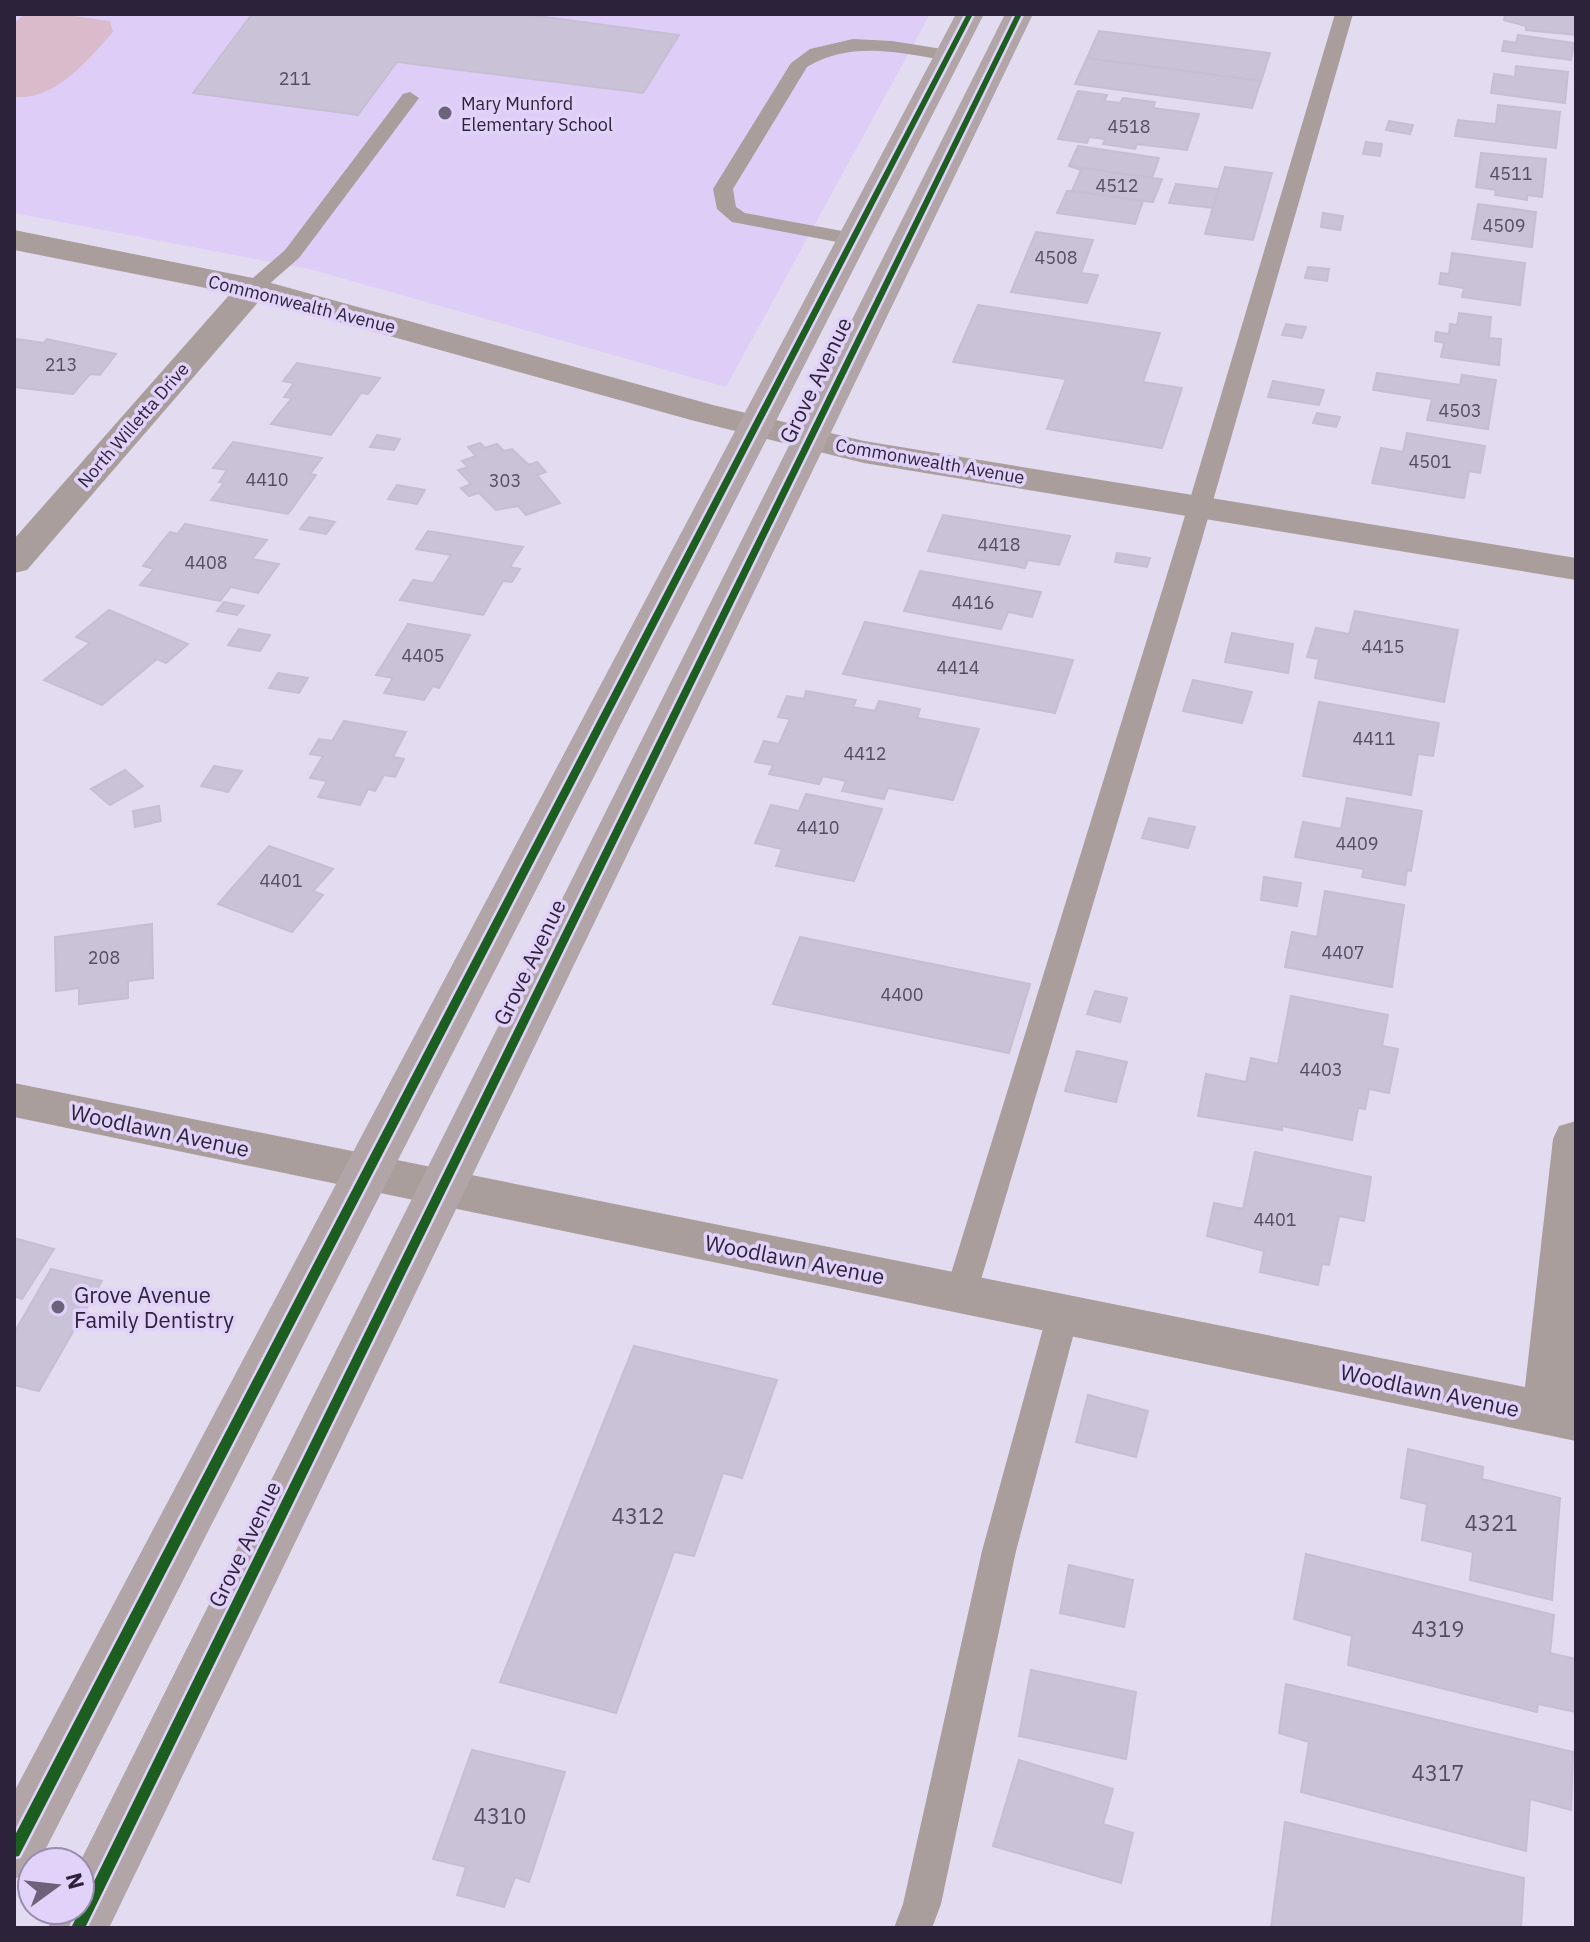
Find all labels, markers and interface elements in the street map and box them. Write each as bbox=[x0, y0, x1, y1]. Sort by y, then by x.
house number: 211 bbox=[279, 67, 311, 90]
place label: Mary Munford Elementary School bbox=[461, 92, 613, 136]
marker: Mary Munford Elementary School bbox=[436, 104, 454, 122]
house number: 4518 bbox=[1107, 115, 1151, 138]
house number: 4511 bbox=[1489, 162, 1533, 185]
house number: 4512 bbox=[1095, 174, 1139, 197]
house number: 4509 bbox=[1482, 214, 1526, 237]
house number: 4508 bbox=[1034, 246, 1078, 269]
street label: Commonwealth Avenue bbox=[206, 270, 398, 338]
street label: Grove Avenue bbox=[772, 312, 858, 448]
house number: 213 bbox=[45, 353, 77, 376]
street label: North Willetta Drive bbox=[72, 358, 194, 492]
house number: 4503 bbox=[1438, 399, 1482, 422]
street label: Commonwealth Avenue bbox=[834, 433, 1027, 489]
house number: 4501 bbox=[1408, 450, 1452, 473]
house number: 4410 bbox=[245, 468, 289, 491]
house number: 303 bbox=[489, 469, 521, 492]
house number: 4418 bbox=[977, 533, 1021, 556]
house number: 4408 bbox=[184, 551, 228, 574]
house number: 4416 bbox=[951, 591, 995, 614]
house number: 4415 bbox=[1361, 635, 1405, 658]
house number: 4405 bbox=[401, 644, 445, 667]
house number: 4414 bbox=[936, 656, 980, 679]
house number: 4411 bbox=[1352, 727, 1396, 750]
house number: 4412 bbox=[843, 742, 887, 765]
house number: 4410 bbox=[796, 816, 840, 839]
house number: 4409 bbox=[1335, 832, 1379, 855]
house number: 4401 bbox=[259, 869, 303, 892]
street label: Grove Avenue bbox=[486, 894, 572, 1030]
house number: 4407 bbox=[1321, 941, 1365, 964]
house number: 208 bbox=[88, 946, 120, 969]
house number: 4400 bbox=[880, 983, 924, 1006]
house number: 4403 bbox=[1299, 1058, 1343, 1081]
street label: Woodlawn Avenue bbox=[68, 1097, 252, 1163]
house number: 4401 bbox=[1253, 1208, 1297, 1231]
street label: Woodlawn Avenue bbox=[703, 1227, 887, 1291]
place label: Grove Avenue Family Dentistry bbox=[74, 1280, 234, 1334]
marker: Grove Avenue Family Dentistry bbox=[49, 1298, 67, 1316]
street label: Woodlawn Avenue bbox=[1338, 1357, 1522, 1423]
street label: Grove Avenue bbox=[201, 1476, 287, 1612]
house number: 4312 bbox=[612, 1501, 664, 1530]
house number: 4321 bbox=[1465, 1508, 1517, 1537]
house number: 4319 bbox=[1412, 1614, 1464, 1643]
house number: 4317 bbox=[1412, 1758, 1464, 1787]
house number: 4310 bbox=[474, 1801, 526, 1830]
north arrow bbox=[16, 1846, 96, 1926]
text: N bbox=[60, 1869, 92, 1892]

